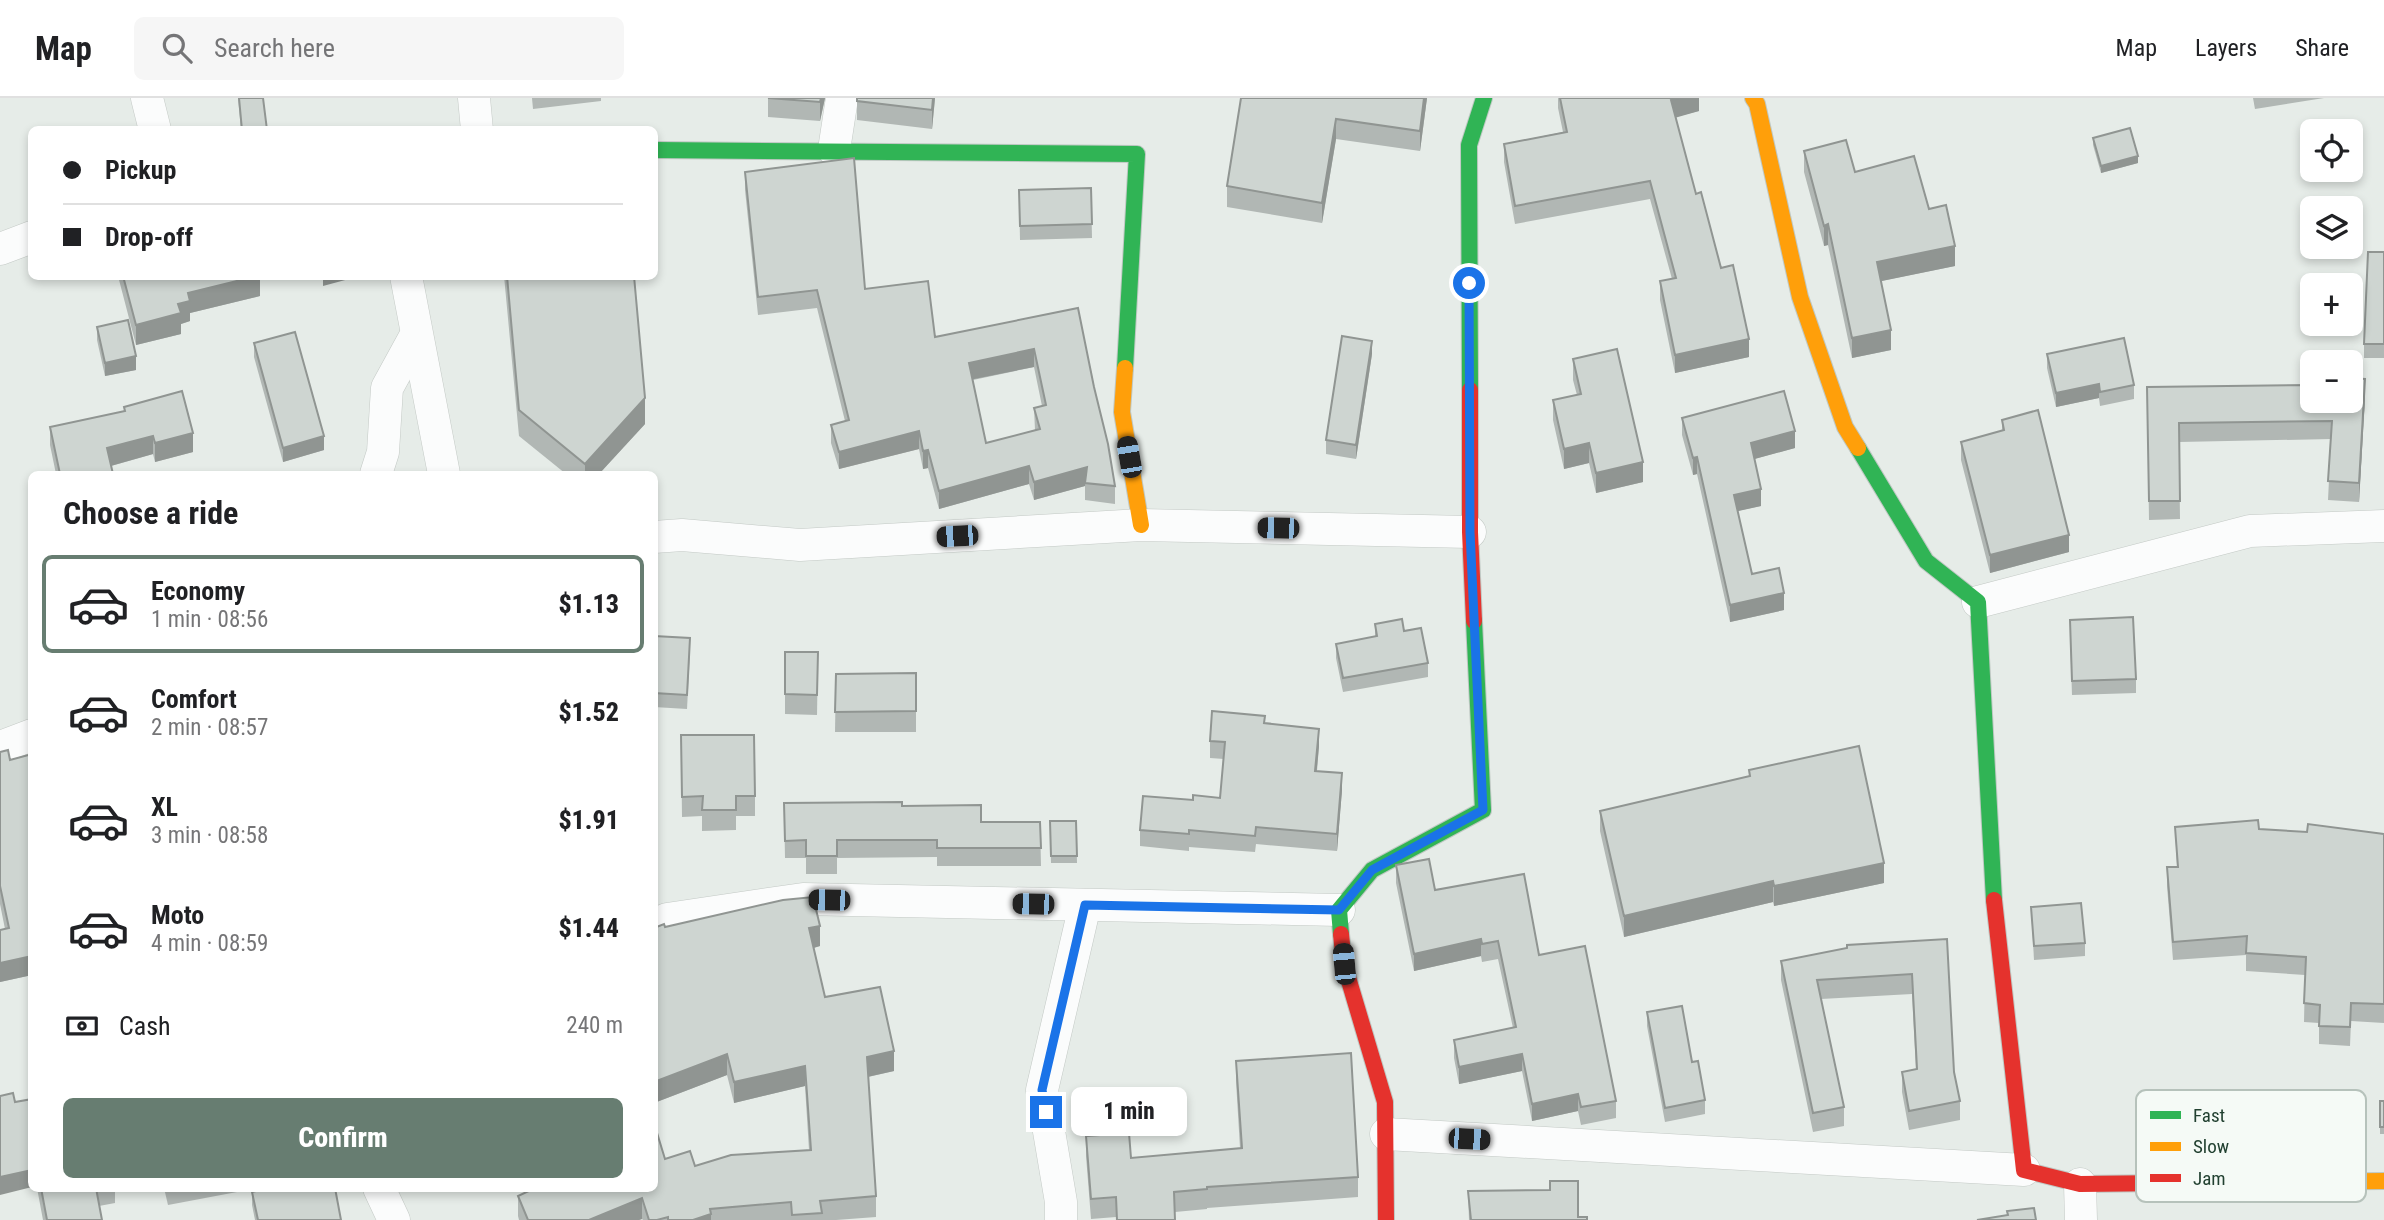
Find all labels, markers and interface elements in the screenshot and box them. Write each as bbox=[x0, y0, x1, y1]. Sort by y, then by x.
search box bbox=[134, 17, 624, 80]
text: Map bbox=[35, 29, 92, 68]
icon: search bbox=[158, 29, 196, 67]
text: Search here bbox=[214, 33, 335, 63]
text: Map bbox=[2116, 34, 2157, 62]
text: Layers bbox=[2195, 34, 2257, 62]
text: Share bbox=[2295, 34, 2349, 62]
map controls bbox=[2300, 119, 2363, 413]
button: locate bbox=[2300, 119, 2363, 182]
text: Pickup bbox=[105, 155, 176, 185]
button: layers bbox=[2300, 196, 2363, 259]
text: Drop-off bbox=[105, 222, 193, 252]
route start bbox=[1453, 267, 1485, 299]
button: + bbox=[2300, 273, 2363, 336]
button: − bbox=[2300, 350, 2363, 413]
car bbox=[1116, 434, 1143, 480]
text: Choose a ride bbox=[63, 494, 238, 532]
car bbox=[1257, 517, 1300, 539]
car bbox=[936, 524, 979, 548]
icon: car bbox=[67, 573, 130, 636]
text: Economy bbox=[151, 576, 245, 606]
text: $1.13 bbox=[558, 589, 619, 619]
text: 1 min · 08:56 bbox=[151, 606, 268, 633]
icon: car bbox=[67, 681, 130, 744]
text: Comfort bbox=[151, 684, 237, 714]
text: $1.52 bbox=[558, 697, 619, 727]
text: 2 min · 08:57 bbox=[151, 714, 268, 741]
icon: car bbox=[67, 789, 130, 852]
text: XL bbox=[151, 792, 178, 822]
text: $1.91 bbox=[558, 805, 619, 835]
text: 3 min · 08:58 bbox=[151, 822, 268, 849]
car bbox=[808, 889, 851, 911]
car bbox=[1012, 893, 1055, 915]
icon: car bbox=[67, 897, 130, 960]
text: Moto bbox=[151, 900, 204, 930]
text: $1.44 bbox=[558, 913, 619, 943]
text: 4 min · 08:59 bbox=[151, 930, 268, 957]
car bbox=[1332, 942, 1357, 986]
icon: cash bbox=[63, 1007, 101, 1045]
text: Cash bbox=[119, 1011, 171, 1041]
text: 240 m bbox=[566, 1012, 623, 1039]
callout: 1 min bbox=[1070, 1088, 1186, 1136]
legend bbox=[2136, 1090, 2366, 1202]
route end bbox=[1030, 1096, 1062, 1128]
button: Confirm bbox=[63, 1098, 623, 1178]
text: 1 min bbox=[1103, 1098, 1155, 1125]
text: Fast bbox=[2193, 1104, 2225, 1127]
car bbox=[1448, 1127, 1491, 1151]
text: Slow bbox=[2193, 1135, 2229, 1158]
text: Jam bbox=[2193, 1167, 2226, 1190]

